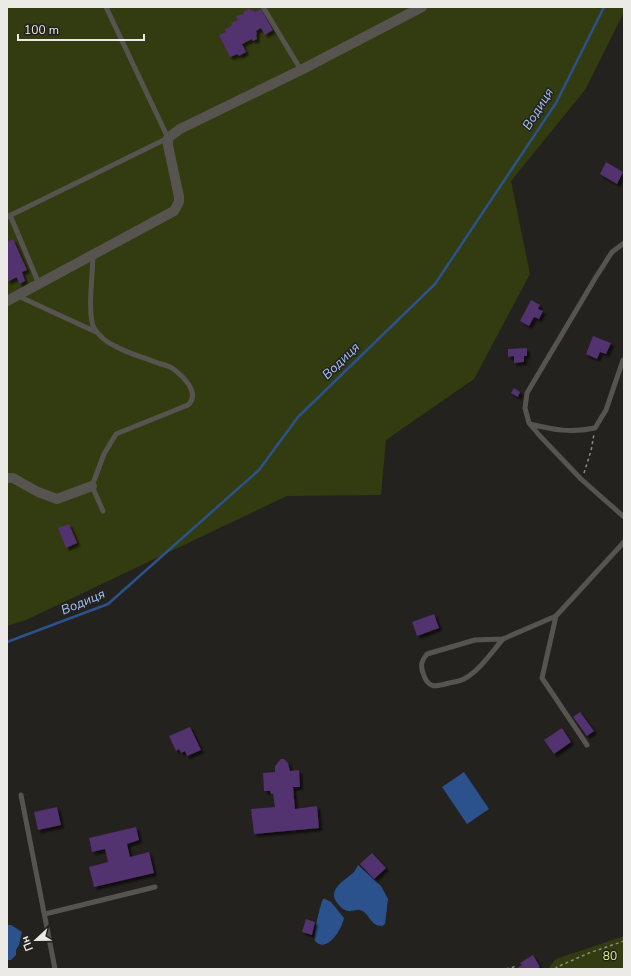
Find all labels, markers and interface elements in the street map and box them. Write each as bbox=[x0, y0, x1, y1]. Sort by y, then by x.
scale bar bbox=[18, 16, 144, 42]
text: 100 m bbox=[24, 22, 59, 38]
water label: Водиця bbox=[518, 85, 558, 133]
water label: Водиця bbox=[318, 338, 364, 384]
water label: Водиця bbox=[58, 585, 108, 619]
north arrow bbox=[16, 920, 56, 960]
text: Пн bbox=[17, 934, 37, 953]
park label: 80 bbox=[603, 948, 617, 964]

